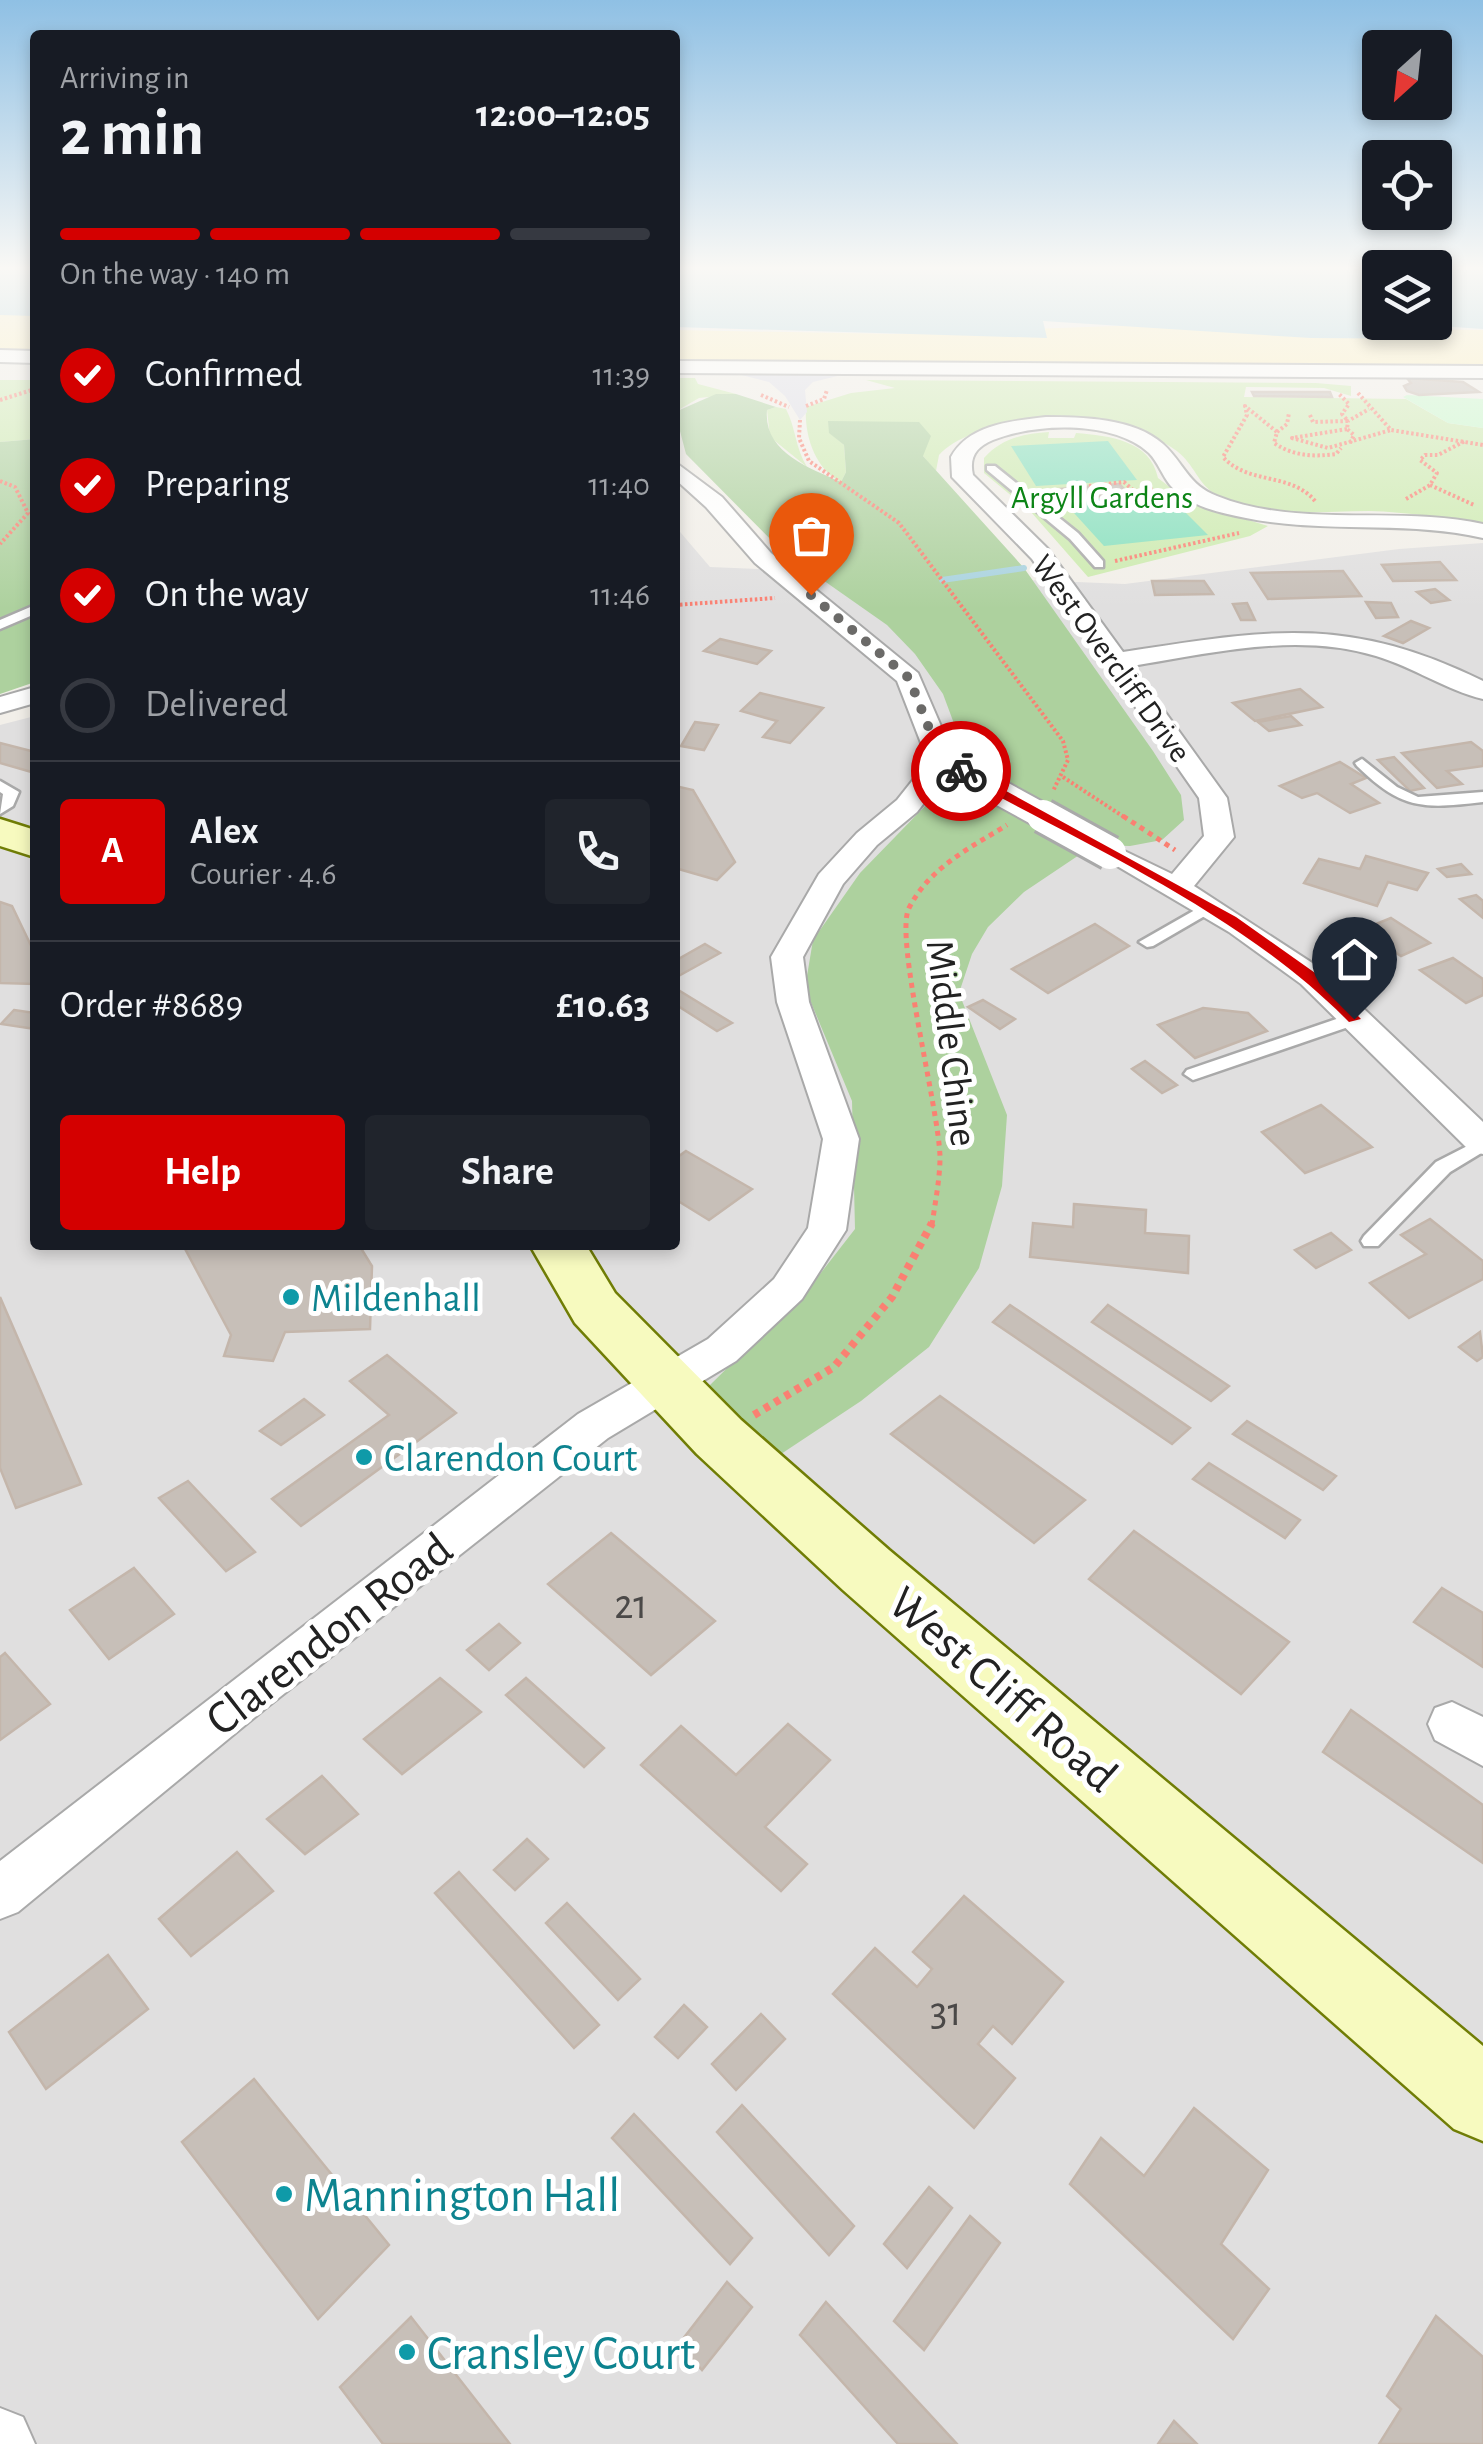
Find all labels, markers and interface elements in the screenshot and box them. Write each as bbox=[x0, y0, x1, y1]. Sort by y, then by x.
north arrow bbox=[1362, 30, 1452, 120]
map controls bbox=[1362, 30, 1452, 340]
text: Arriving in bbox=[60, 62, 189, 94]
text: 12:00–12:05 bbox=[476, 96, 650, 134]
text: 2 min bbox=[60, 102, 204, 167]
button: locate bbox=[1362, 140, 1452, 230]
button: layers bbox=[1362, 250, 1452, 340]
text: On the way · 140 m bbox=[60, 258, 290, 290]
icon: check bbox=[60, 348, 115, 403]
text: Confirmed bbox=[145, 356, 302, 394]
text: 11:39 bbox=[592, 359, 650, 391]
icon: check bbox=[60, 458, 115, 513]
text: Preparing bbox=[145, 466, 290, 504]
text: 11:40 bbox=[588, 469, 650, 501]
park label: Argyll Gardens bbox=[1011, 482, 1193, 514]
pin bbox=[769, 493, 854, 596]
icon: bag bbox=[784, 508, 839, 563]
street label: West Overcliff Drive bbox=[1026, 549, 1197, 768]
icon: check bbox=[60, 568, 115, 623]
text: On the way bbox=[145, 576, 309, 614]
text: 11:46 bbox=[590, 579, 650, 611]
text: Delivered bbox=[145, 686, 288, 724]
courier bbox=[911, 721, 1011, 821]
icon: bike bbox=[934, 744, 989, 799]
button: phone bbox=[545, 799, 650, 904]
text: Alex bbox=[190, 813, 259, 851]
text: A bbox=[101, 832, 124, 870]
text: Courier · 4.6 bbox=[190, 858, 337, 890]
pin bbox=[1312, 917, 1397, 1020]
icon: home bbox=[1327, 932, 1382, 987]
street label: Middle Chine bbox=[918, 938, 984, 1149]
text: Order #8689 bbox=[60, 987, 243, 1025]
text: £10.63 bbox=[556, 987, 650, 1025]
button: Help bbox=[60, 1115, 345, 1230]
button: Share bbox=[365, 1115, 650, 1230]
place label: Mildenhall bbox=[311, 1279, 481, 1319]
marker: Mildenhall bbox=[280, 1286, 302, 1308]
place label: Clarendon Court bbox=[384, 1439, 637, 1479]
marker: Clarendon Court bbox=[353, 1446, 375, 1468]
street label: Clarendon Road bbox=[198, 1525, 462, 1746]
street label: West Cliff Road bbox=[879, 1579, 1125, 1802]
house number: 21 bbox=[614, 1584, 648, 1626]
house number: 31 bbox=[930, 1991, 962, 2033]
place label: Mannington Hall bbox=[304, 2173, 620, 2221]
marker: Mannington Hall bbox=[273, 2183, 295, 2205]
place label: Cransley Court bbox=[427, 2331, 695, 2379]
marker: Cransley Court bbox=[396, 2341, 418, 2363]

